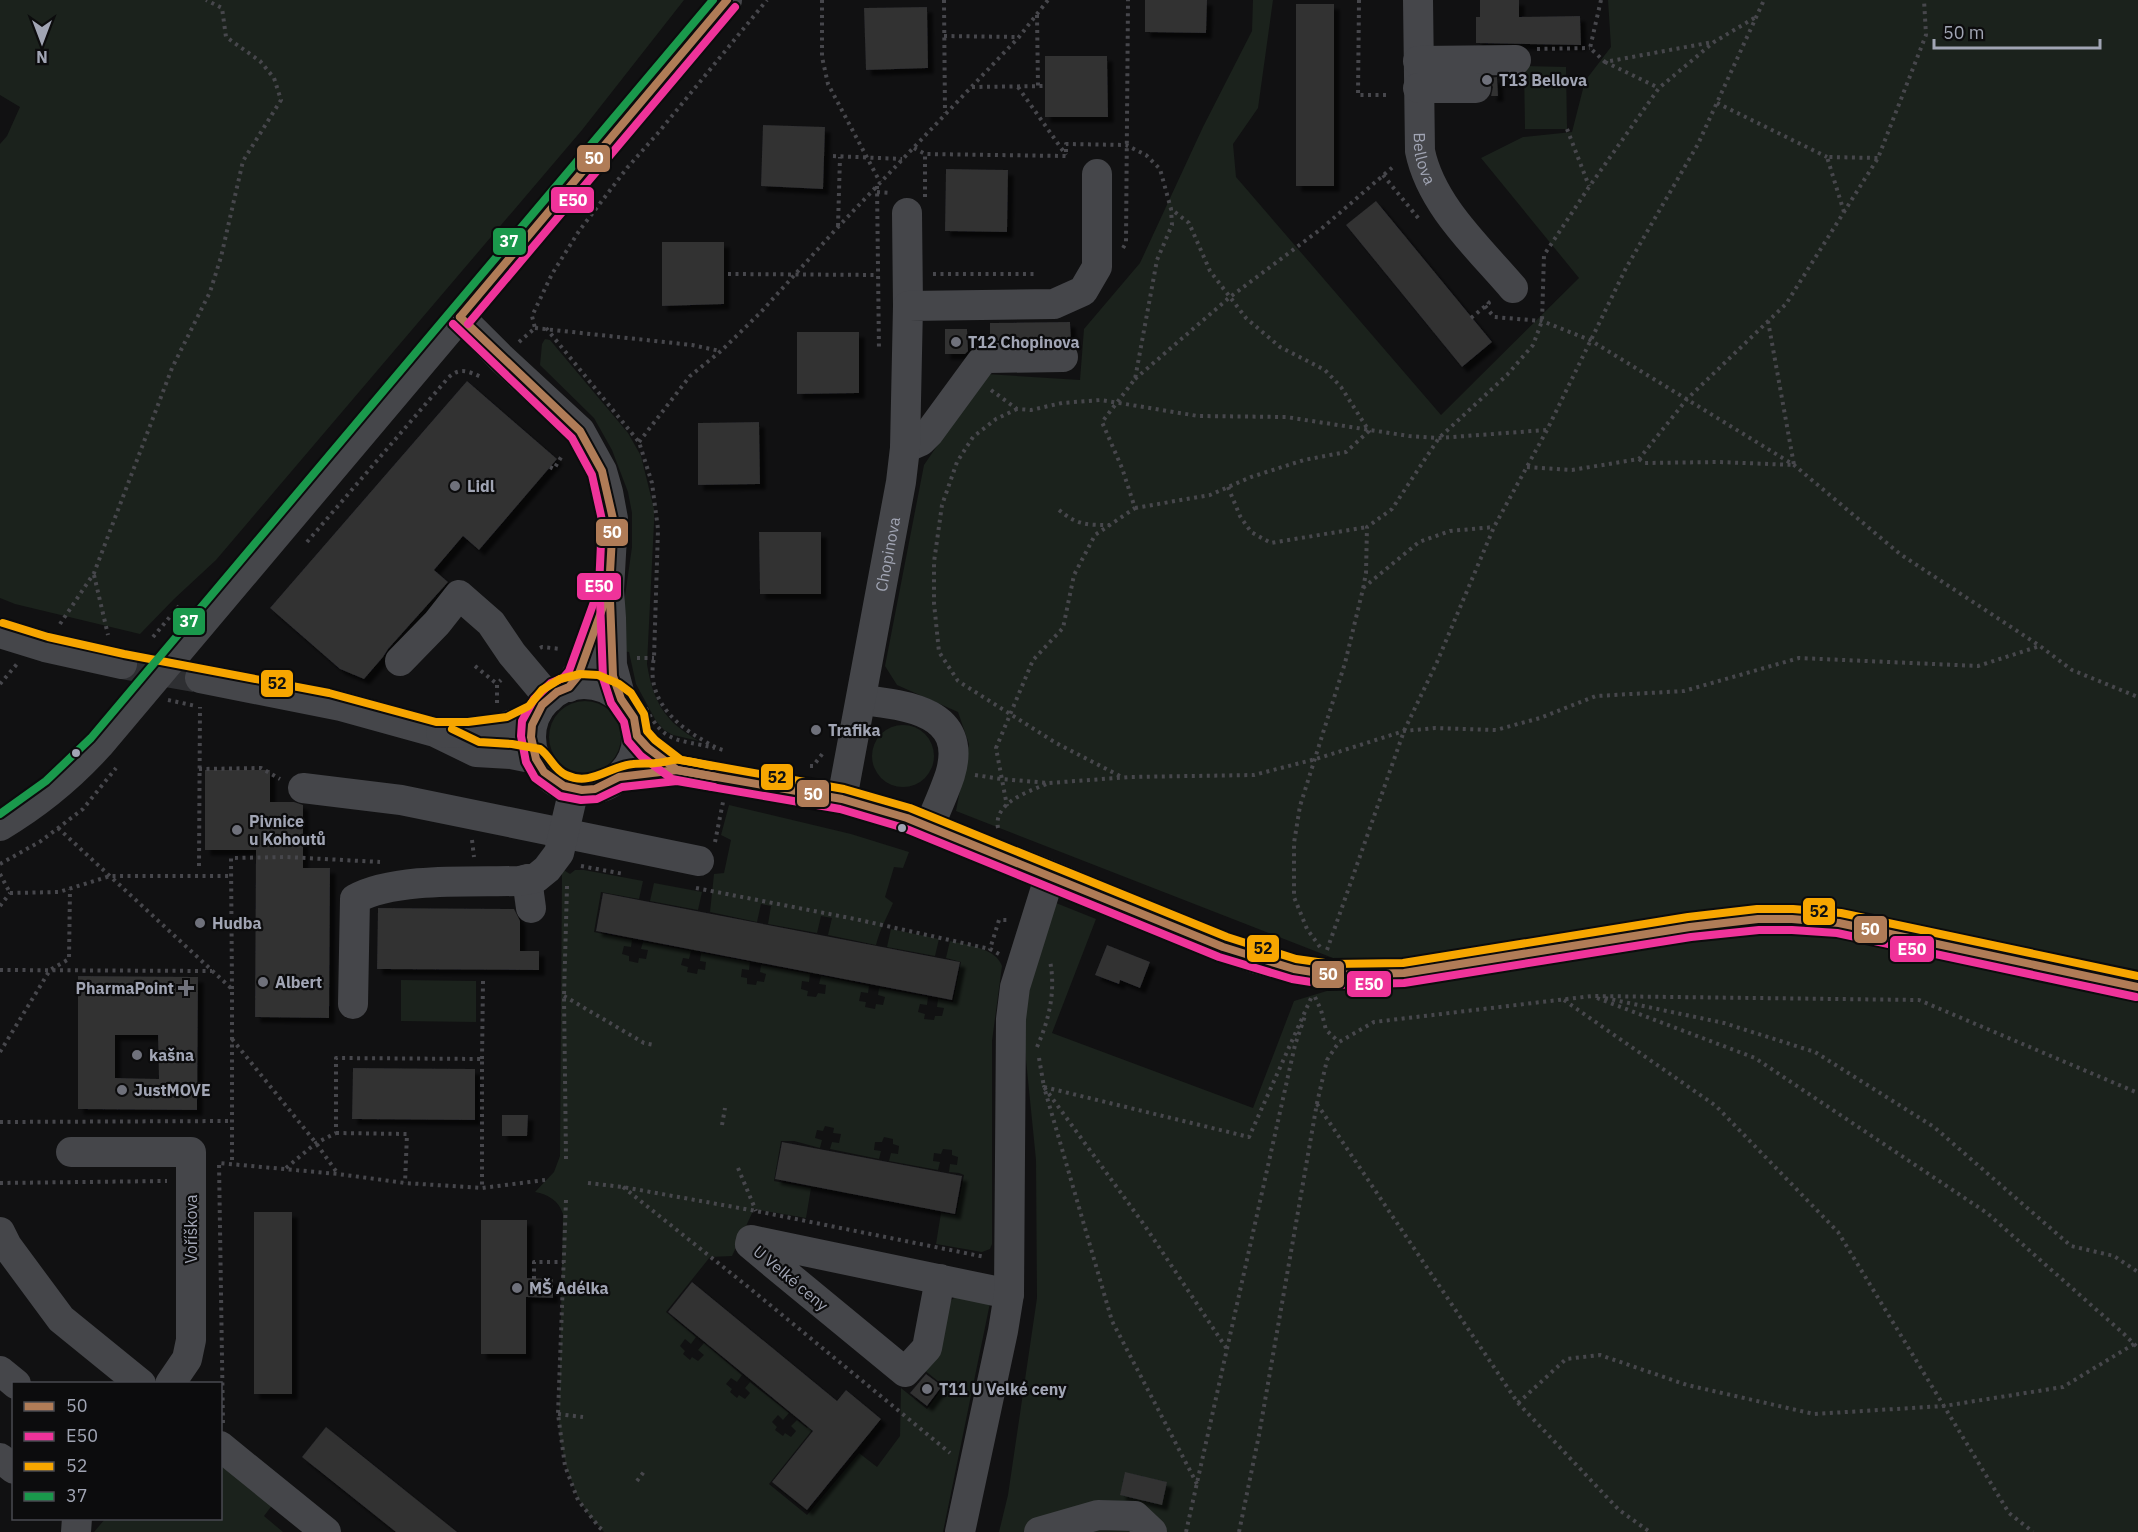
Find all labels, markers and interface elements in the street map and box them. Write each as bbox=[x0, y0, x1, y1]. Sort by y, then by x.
north arrow bbox=[12, 12, 72, 72]
scale bar bbox=[1934, 12, 2100, 50]
text: 50 m bbox=[1943, 21, 1985, 44]
text: N bbox=[36, 47, 48, 67]
place label: T13 Bellova bbox=[1499, 70, 1587, 90]
marker: T13 Bellova bbox=[1480, 73, 1494, 87]
street label: Bellova bbox=[1410, 132, 1440, 188]
line badge: 50 bbox=[576, 144, 611, 173]
text: 50 bbox=[584, 148, 604, 168]
line badge: E50 bbox=[550, 186, 595, 214]
text: E50 bbox=[559, 190, 588, 210]
line badge: 37 bbox=[492, 227, 527, 256]
text: 37 bbox=[499, 231, 519, 251]
place label: T12 Chopinova bbox=[968, 332, 1080, 352]
marker: T12 Chopinova bbox=[949, 335, 963, 349]
place label: Lidl bbox=[467, 476, 495, 496]
marker: Lidl bbox=[448, 479, 462, 493]
street label: Chopinova bbox=[871, 515, 904, 593]
line badge: 50 bbox=[595, 518, 629, 547]
text: 50 bbox=[602, 522, 622, 542]
line badge: E50 bbox=[576, 572, 622, 601]
text: E50 bbox=[585, 576, 614, 596]
line badge: 37 bbox=[172, 607, 206, 636]
text: 37 bbox=[179, 611, 199, 631]
line badge: 52 bbox=[260, 669, 294, 698]
text: 52 bbox=[267, 673, 287, 693]
place label: Trafika bbox=[828, 720, 881, 740]
marker: Trafika bbox=[809, 723, 823, 737]
unlabelled marker bbox=[70, 747, 82, 759]
line badge: 52 bbox=[760, 763, 794, 791]
text: 52 bbox=[767, 767, 787, 787]
line badge: 50 bbox=[796, 779, 830, 808]
text: 50 bbox=[803, 784, 823, 804]
place label: Pivnice u Kohoutů bbox=[249, 811, 326, 849]
unlabelled marker bbox=[896, 822, 908, 834]
marker: Pivnice u Kohoutů bbox=[230, 823, 244, 837]
line badge: 52 bbox=[1802, 897, 1836, 926]
text: 52 bbox=[1809, 901, 1829, 921]
place label: Hudba bbox=[212, 913, 262, 933]
line badge: 50 bbox=[1853, 915, 1888, 944]
marker: Hudba bbox=[193, 916, 207, 930]
text: 50 bbox=[1860, 919, 1880, 939]
line badge: 52 bbox=[1246, 934, 1280, 963]
line badge: E50 bbox=[1889, 935, 1935, 963]
text: 52 bbox=[1253, 938, 1273, 958]
text: E50 bbox=[1898, 939, 1927, 959]
line badge: 50 bbox=[1311, 960, 1345, 989]
text: 50 bbox=[1318, 964, 1338, 984]
line badge: E50 bbox=[1346, 970, 1392, 998]
place label: Albert bbox=[275, 972, 322, 992]
text: E50 bbox=[1355, 974, 1384, 994]
marker: Albert bbox=[256, 975, 270, 989]
place label: PharmaPoint bbox=[76, 978, 174, 998]
marker: PharmaPoint bbox=[179, 981, 193, 995]
place label: kašna bbox=[149, 1045, 194, 1065]
marker: kašna bbox=[130, 1048, 144, 1062]
place label: JustMOVE bbox=[134, 1080, 211, 1100]
marker: JustMOVE bbox=[115, 1083, 129, 1097]
street label: Voříškova bbox=[181, 1194, 201, 1264]
street label: U Velké ceny bbox=[750, 1241, 832, 1315]
place label: MŠ Adélka bbox=[529, 1277, 609, 1298]
marker: MŠ Adélka bbox=[510, 1281, 524, 1295]
place label: T11 U Velké ceny bbox=[939, 1379, 1067, 1399]
legend bbox=[12, 1382, 222, 1520]
marker: T11 U Velké ceny bbox=[920, 1382, 934, 1396]
text: 50 bbox=[66, 1394, 88, 1417]
text: E50 bbox=[66, 1424, 98, 1447]
text: 52 bbox=[66, 1454, 88, 1477]
text: 37 bbox=[66, 1484, 88, 1507]

